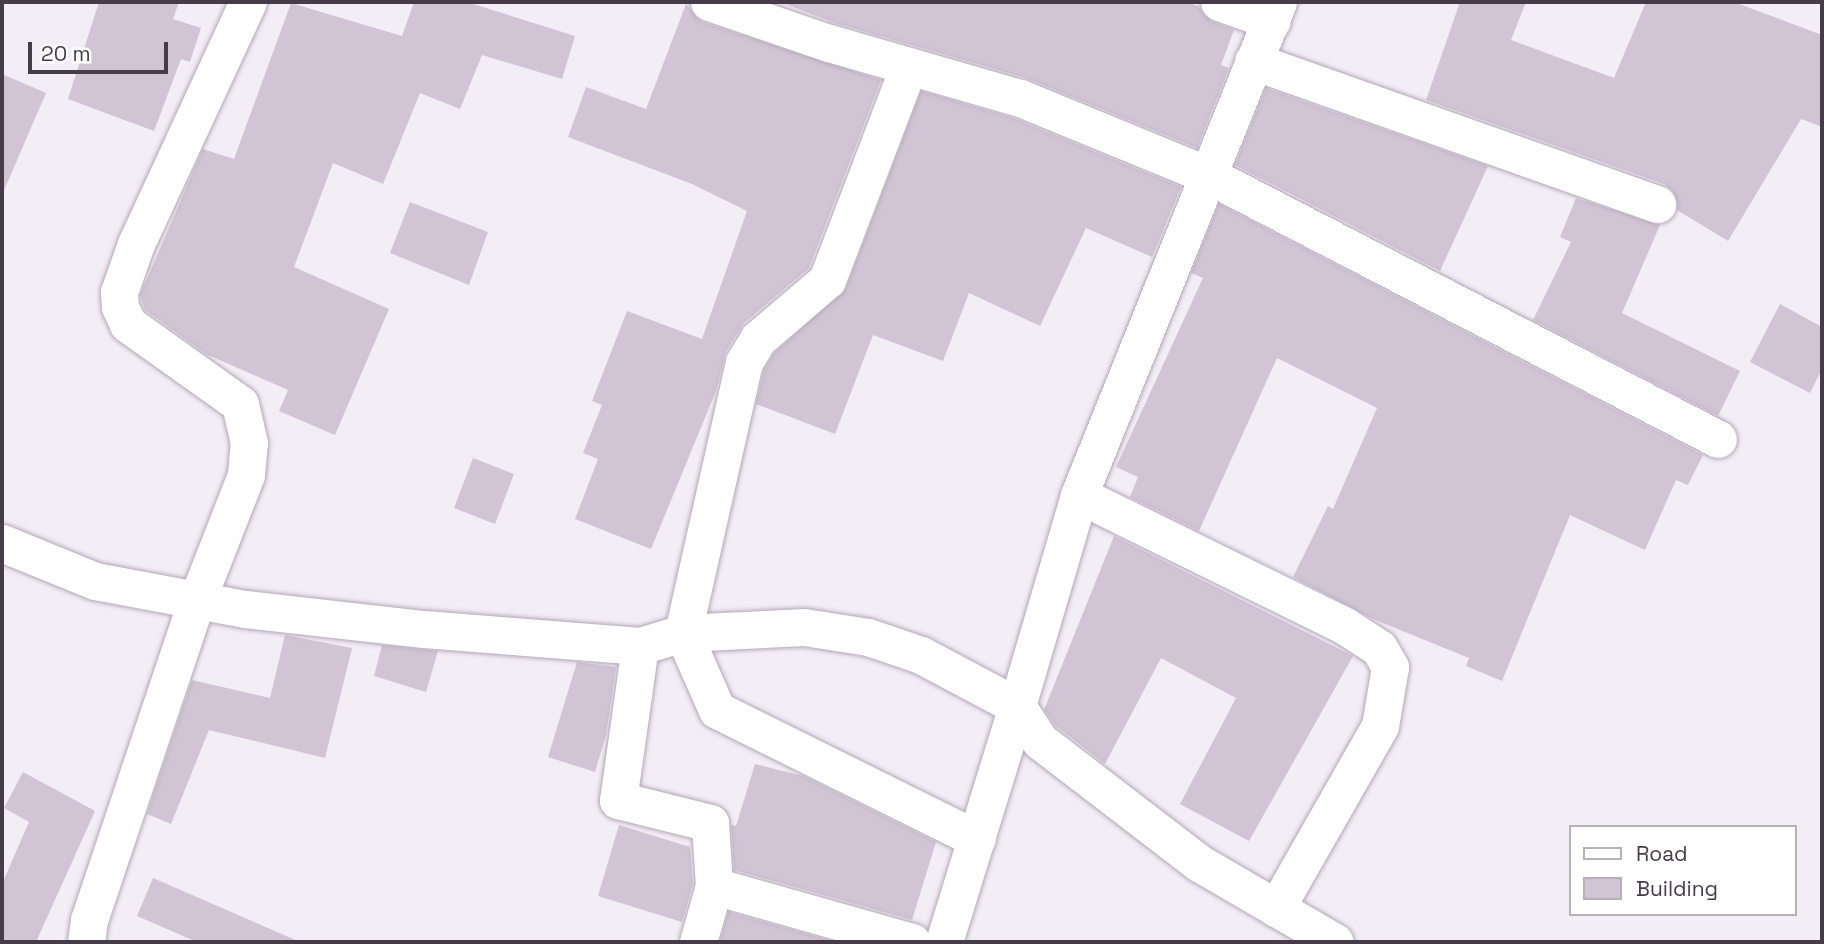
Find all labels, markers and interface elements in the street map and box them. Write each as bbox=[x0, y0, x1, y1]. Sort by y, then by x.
scale bar bbox=[32, 28, 172, 72]
text: 20 m bbox=[41, 40, 91, 67]
legend bbox=[1568, 825, 1796, 916]
text: Road bbox=[1636, 840, 1688, 867]
text: Building bbox=[1636, 875, 1718, 902]

